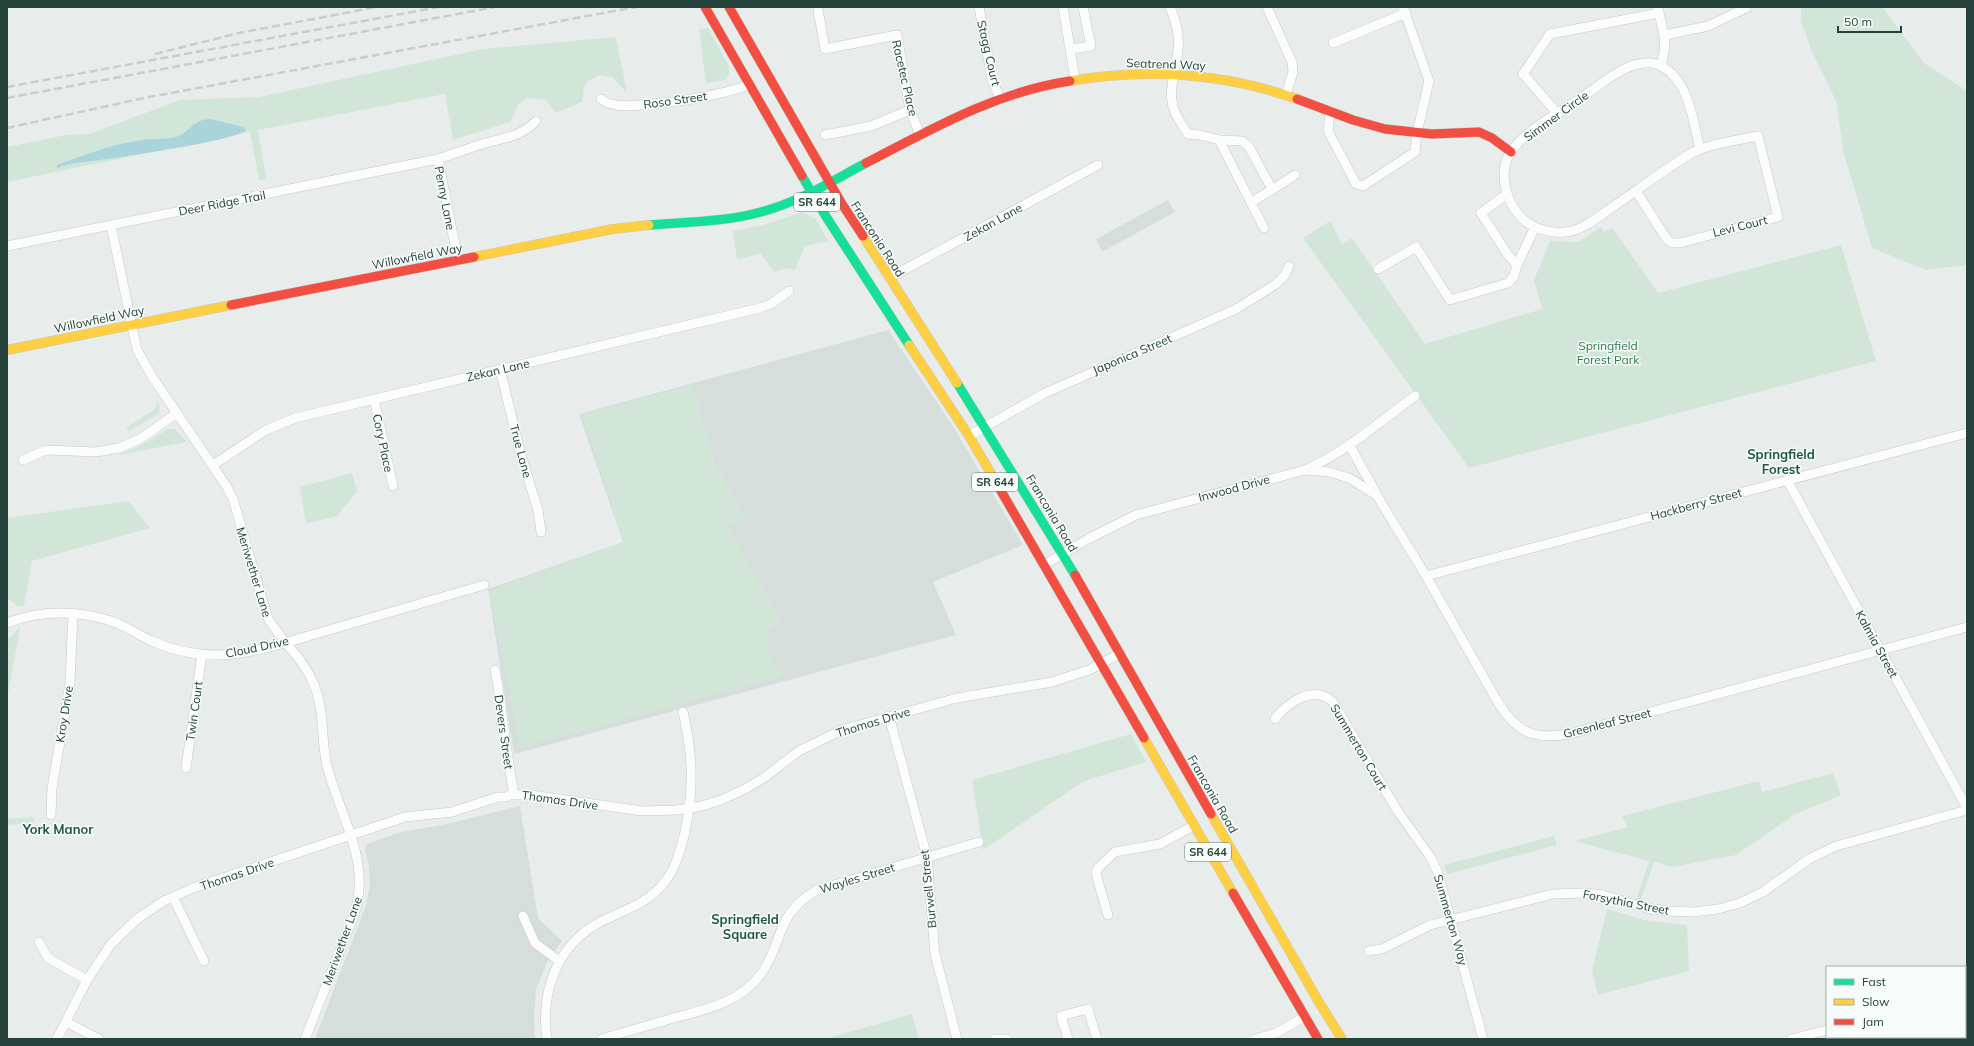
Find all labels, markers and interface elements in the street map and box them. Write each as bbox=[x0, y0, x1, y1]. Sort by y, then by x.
scale bar bbox=[1838, 8, 1901, 34]
text: 50 m bbox=[1844, 14, 1872, 29]
street label: Stagg Court bbox=[974, 19, 1004, 87]
street label: Racetec Place bbox=[889, 38, 921, 118]
street label: Seatrend Way bbox=[1126, 55, 1207, 73]
street label: Roso Street bbox=[642, 88, 708, 112]
street label: Simmer Circle bbox=[1521, 88, 1591, 144]
street label: Penny Lane bbox=[431, 165, 459, 231]
street label: Deer Ridge Trail bbox=[177, 187, 267, 219]
road number: SR 644 bbox=[794, 193, 840, 211]
street label: Franconia Road bbox=[848, 198, 908, 280]
street label: Zekan Lane bbox=[961, 200, 1025, 244]
street label: Levi Court bbox=[1711, 212, 1769, 240]
street label: Willowfield Way bbox=[370, 240, 464, 272]
street label: Willowfield Way bbox=[52, 302, 146, 336]
street label: Japonica Street bbox=[1090, 331, 1174, 377]
park label: Springfield Forest Park bbox=[1577, 338, 1640, 367]
street label: Zekan Lane bbox=[465, 355, 531, 385]
street label: Cory Place bbox=[370, 413, 396, 473]
street label: True Lane bbox=[507, 423, 535, 479]
district label: Springfield Forest bbox=[1747, 446, 1815, 477]
street label: Inwood Drive bbox=[1197, 471, 1271, 505]
street label: Franconia Road bbox=[1023, 472, 1081, 554]
road number: SR 644 bbox=[972, 473, 1018, 491]
street label: Hackberry Street bbox=[1649, 485, 1743, 523]
street label: Meriwether Lane bbox=[233, 525, 275, 619]
street label: Kalmia Street bbox=[1852, 608, 1902, 680]
street label: Cloud Drive bbox=[224, 633, 290, 661]
street label: Twin Court bbox=[182, 680, 206, 742]
street label: Kroy Drive bbox=[52, 685, 76, 743]
street label: Devers Street bbox=[491, 694, 517, 770]
street label: Summerton Court bbox=[1327, 701, 1391, 793]
street label: Thomas Drive bbox=[834, 704, 912, 740]
street label: Greenleaf Street bbox=[1561, 705, 1653, 741]
street label: Franconia Road bbox=[1185, 752, 1241, 836]
street label: Thomas Drive bbox=[521, 787, 599, 813]
district label: York Manor bbox=[22, 821, 94, 837]
road number: SR 644 bbox=[1185, 843, 1231, 861]
street label: Burwell Street bbox=[916, 849, 940, 929]
street label: Thomas Drive bbox=[198, 854, 276, 894]
street label: Wayles Street bbox=[818, 859, 896, 897]
street label: Summerton Way bbox=[1431, 873, 1471, 968]
street label: Forsythia Street bbox=[1582, 886, 1670, 918]
street label: Meriwether Lane bbox=[319, 895, 365, 987]
district label: Springfield Square bbox=[711, 911, 779, 942]
legend bbox=[1826, 966, 1966, 1038]
text: Fast bbox=[1862, 974, 1886, 989]
text: Slow bbox=[1862, 994, 1890, 1009]
text: Jam bbox=[1862, 1014, 1884, 1029]

